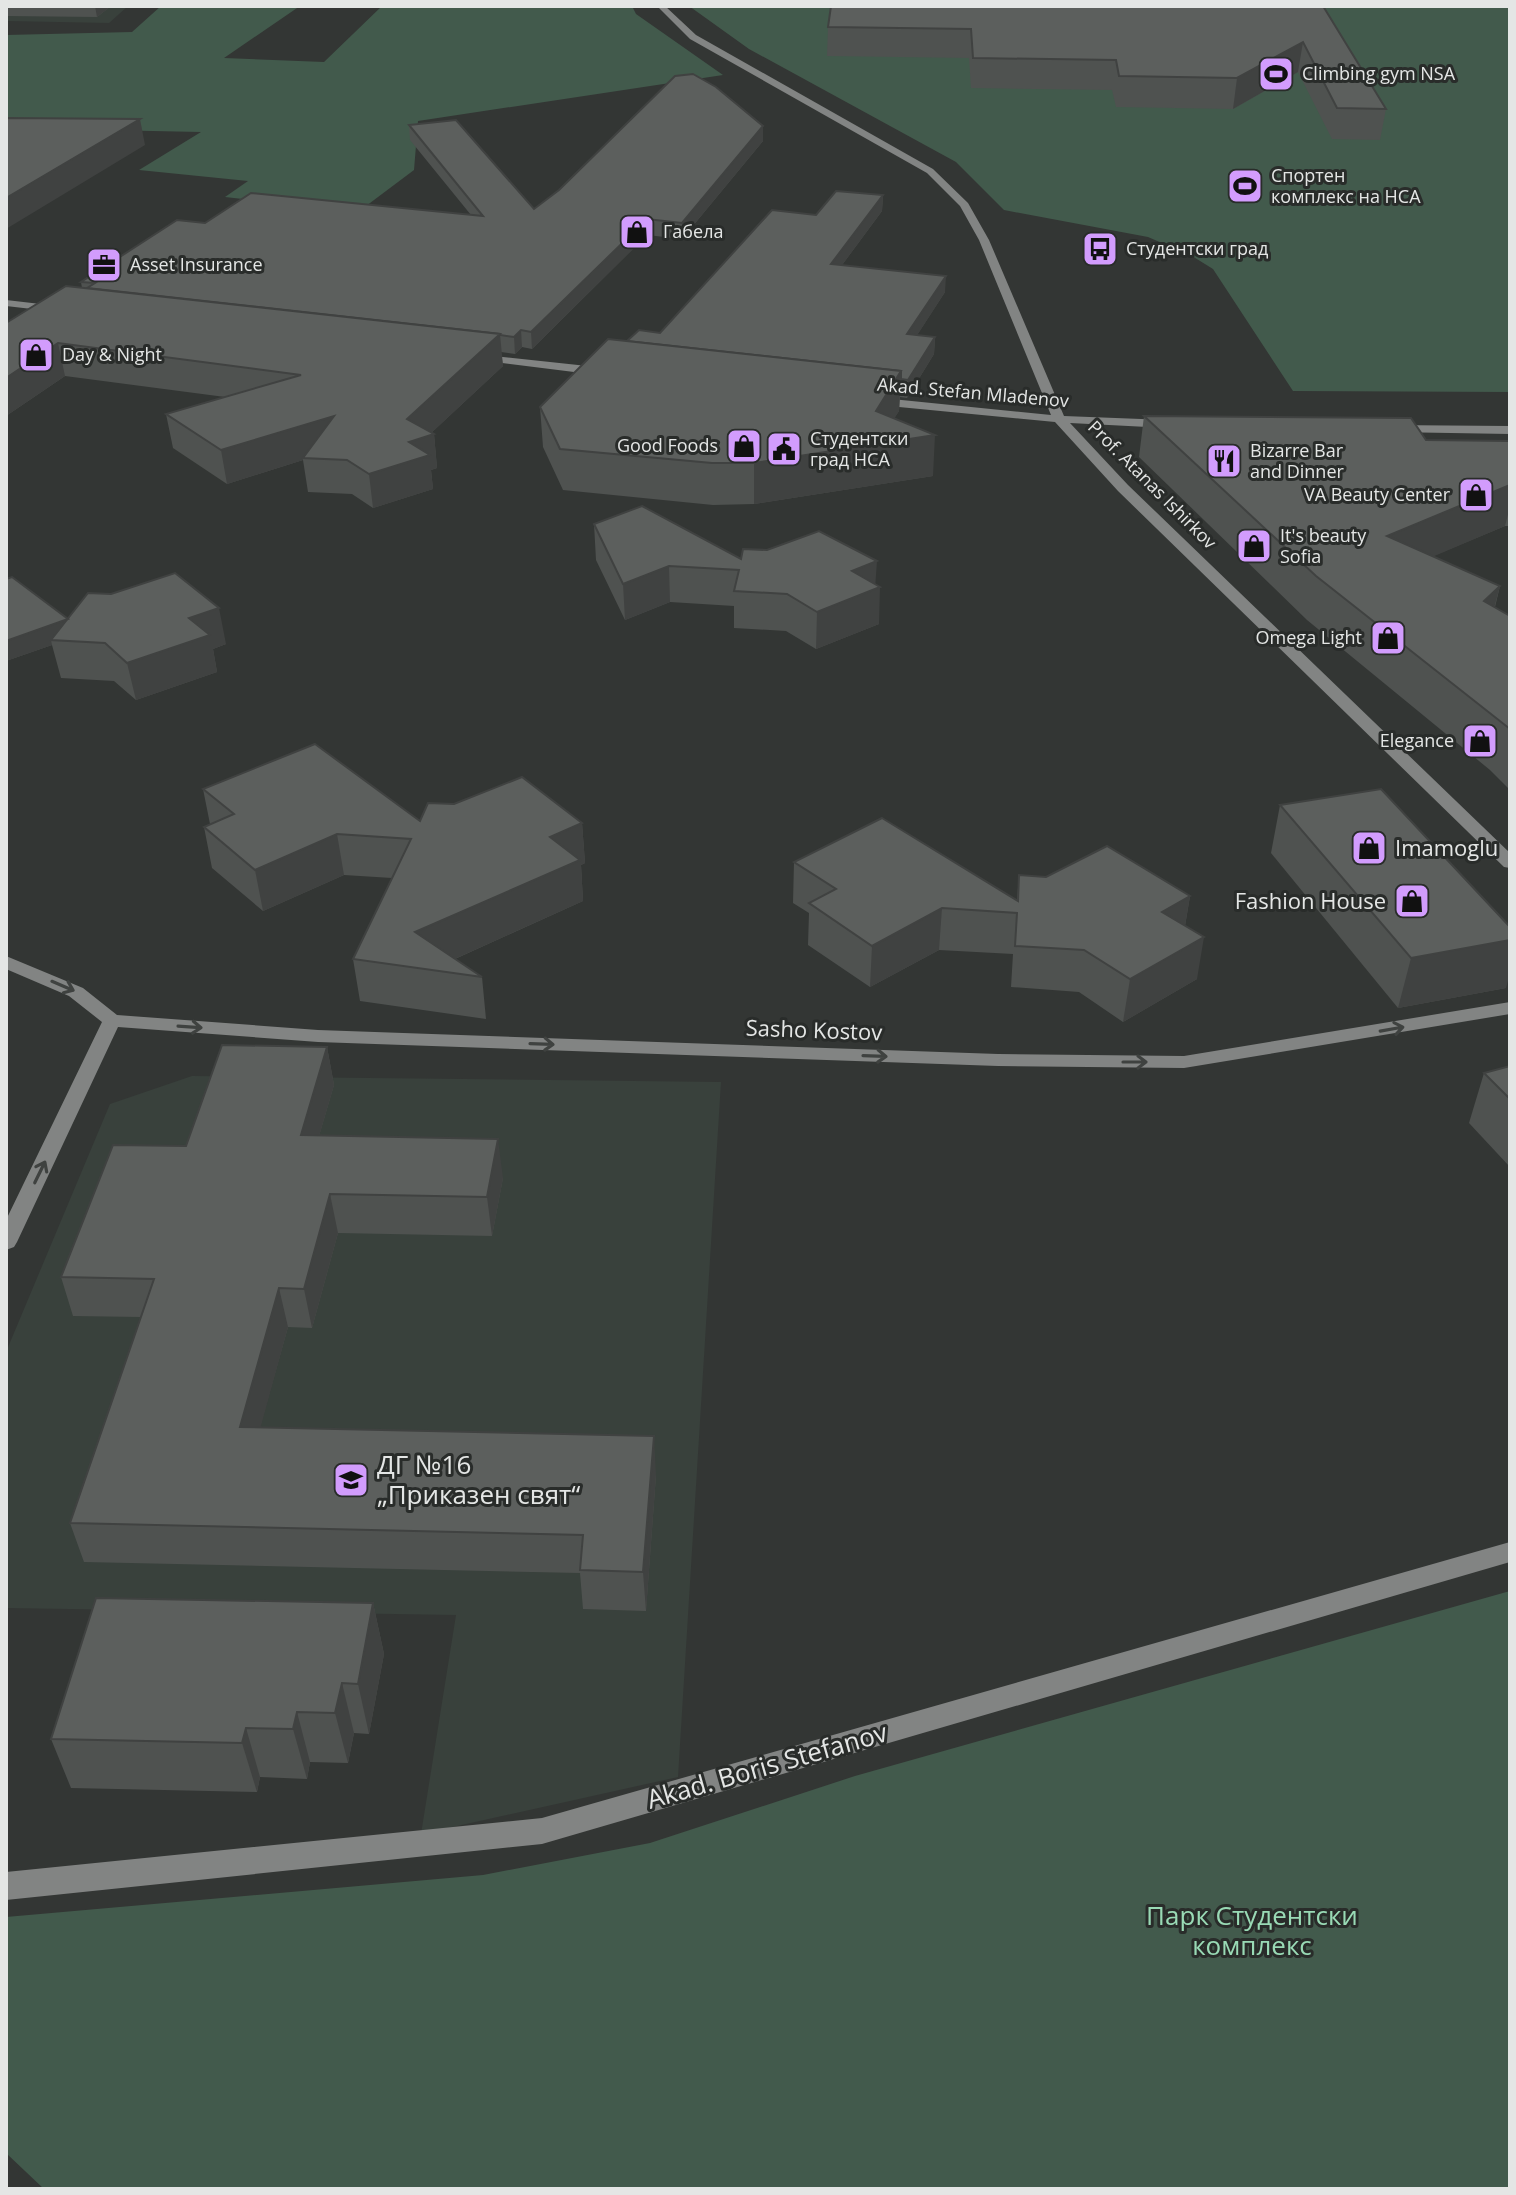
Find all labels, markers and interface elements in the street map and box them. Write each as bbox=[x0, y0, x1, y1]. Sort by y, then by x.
sports icon: Climbing gym NSA bbox=[1257, 55, 1295, 93]
place label: Climbing gym NSA bbox=[1302, 61, 1456, 85]
place label: Спортен комплекс на НСА bbox=[1271, 163, 1421, 208]
sports icon: Спортен комплекс на НСА bbox=[1226, 167, 1264, 205]
shop icon: Габела bbox=[618, 213, 656, 251]
place label: Габела bbox=[663, 219, 723, 243]
bus stop icon: Студентски град bbox=[1081, 230, 1119, 268]
place label: Студентски град bbox=[1126, 236, 1268, 260]
office icon: Asset Insurance bbox=[85, 246, 123, 284]
place label: Asset Insurance bbox=[130, 252, 263, 276]
shop icon: Day & Night bbox=[17, 336, 55, 374]
place label: Day & Night bbox=[62, 342, 162, 366]
street label: Akad. Stefan Mladenov bbox=[876, 372, 1070, 412]
street label: Prof. Atanas Ishirkov bbox=[1083, 415, 1222, 554]
place label: Студентски град НСА bbox=[810, 426, 909, 471]
shop icon: Good Foods bbox=[725, 427, 763, 465]
public building icon: Студентски град НСА bbox=[765, 430, 803, 468]
place label: Good Foods bbox=[617, 433, 718, 457]
place label: Bizarre Bar and Dinner bbox=[1250, 438, 1345, 483]
restaurant icon: Bizarre Bar and Dinner bbox=[1205, 442, 1243, 480]
shop icon: VA Beauty Center bbox=[1457, 476, 1495, 514]
place label: VA Beauty Center bbox=[1304, 482, 1451, 506]
place label: It's beauty Sofia bbox=[1280, 523, 1367, 568]
shop icon: It's beauty Sofia bbox=[1235, 527, 1273, 565]
shop icon: Omega Light bbox=[1369, 619, 1407, 657]
place label: Omega Light bbox=[1256, 625, 1362, 649]
shop icon: Elegance bbox=[1461, 722, 1499, 760]
place label: Elegance bbox=[1380, 728, 1454, 752]
shop icon: Imamoglu bbox=[1350, 829, 1388, 867]
place label: Imamoglu bbox=[1395, 832, 1498, 862]
shop icon: Fashion House bbox=[1393, 882, 1431, 920]
place label: Fashion House bbox=[1235, 885, 1386, 915]
one-way arrow bbox=[50, 980, 75, 994]
street label: Sasho Kostov bbox=[745, 1012, 883, 1046]
one-way arrow bbox=[176, 1020, 203, 1035]
one-way arrow bbox=[1379, 1021, 1405, 1036]
one-way arrow bbox=[528, 1037, 555, 1052]
one-way arrow bbox=[861, 1049, 888, 1064]
one-way arrow bbox=[1121, 1054, 1148, 1069]
one-way arrow bbox=[33, 1160, 48, 1184]
place label: ДГ №16 „Приказен свят“ bbox=[377, 1446, 580, 1512]
school or university icon: ДГ №16 „Приказен свят“ bbox=[332, 1461, 370, 1499]
street label: Akad. Boris Stefanov bbox=[642, 1713, 891, 1817]
park label: Парк Студентски комплекс bbox=[1146, 1897, 1358, 1963]

